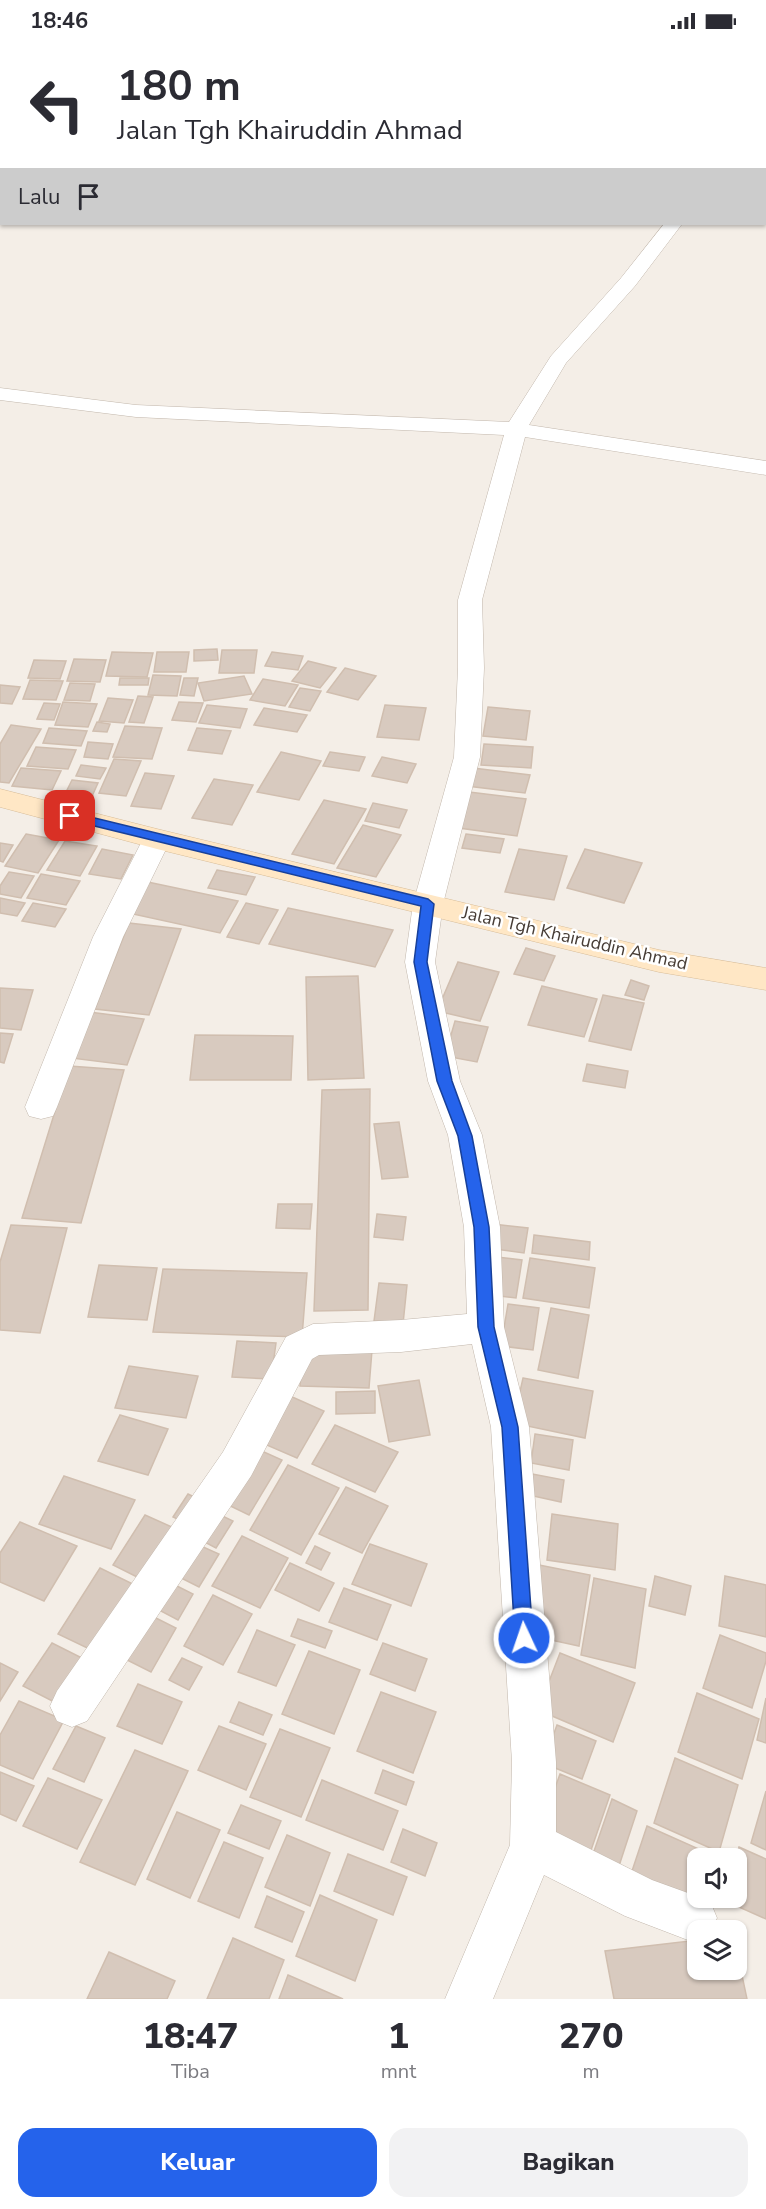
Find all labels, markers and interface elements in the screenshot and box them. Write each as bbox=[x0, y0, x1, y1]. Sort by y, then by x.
text: 18:46 bbox=[30, 6, 88, 36]
text: 180 m bbox=[117, 58, 241, 115]
icon: left bbox=[18, 66, 96, 144]
text: Jalan Tgh Khairuddin Ahmad bbox=[117, 112, 463, 149]
icon: arrive bbox=[72, 180, 105, 213]
text: Lalu bbox=[18, 182, 60, 212]
pin bbox=[44, 790, 95, 841]
icon: arrive bbox=[53, 799, 86, 832]
street label: Jalan Tgh Khairuddin Ahmad bbox=[459, 900, 690, 976]
position arrow bbox=[492, 1606, 556, 1670]
map controls bbox=[687, 1848, 747, 1980]
button: sound bbox=[687, 1848, 747, 1908]
button: layers bbox=[687, 1920, 747, 1980]
text: 18:47 bbox=[142, 2012, 238, 2061]
text: 1 bbox=[388, 2012, 409, 2061]
text: 270 bbox=[559, 2012, 624, 2061]
text: Tiba bbox=[171, 2058, 210, 2085]
text: mnt bbox=[381, 2058, 416, 2085]
text: m bbox=[583, 2058, 600, 2085]
button: Keluar bbox=[18, 2128, 377, 2197]
button: Bagikan bbox=[389, 2128, 748, 2197]

